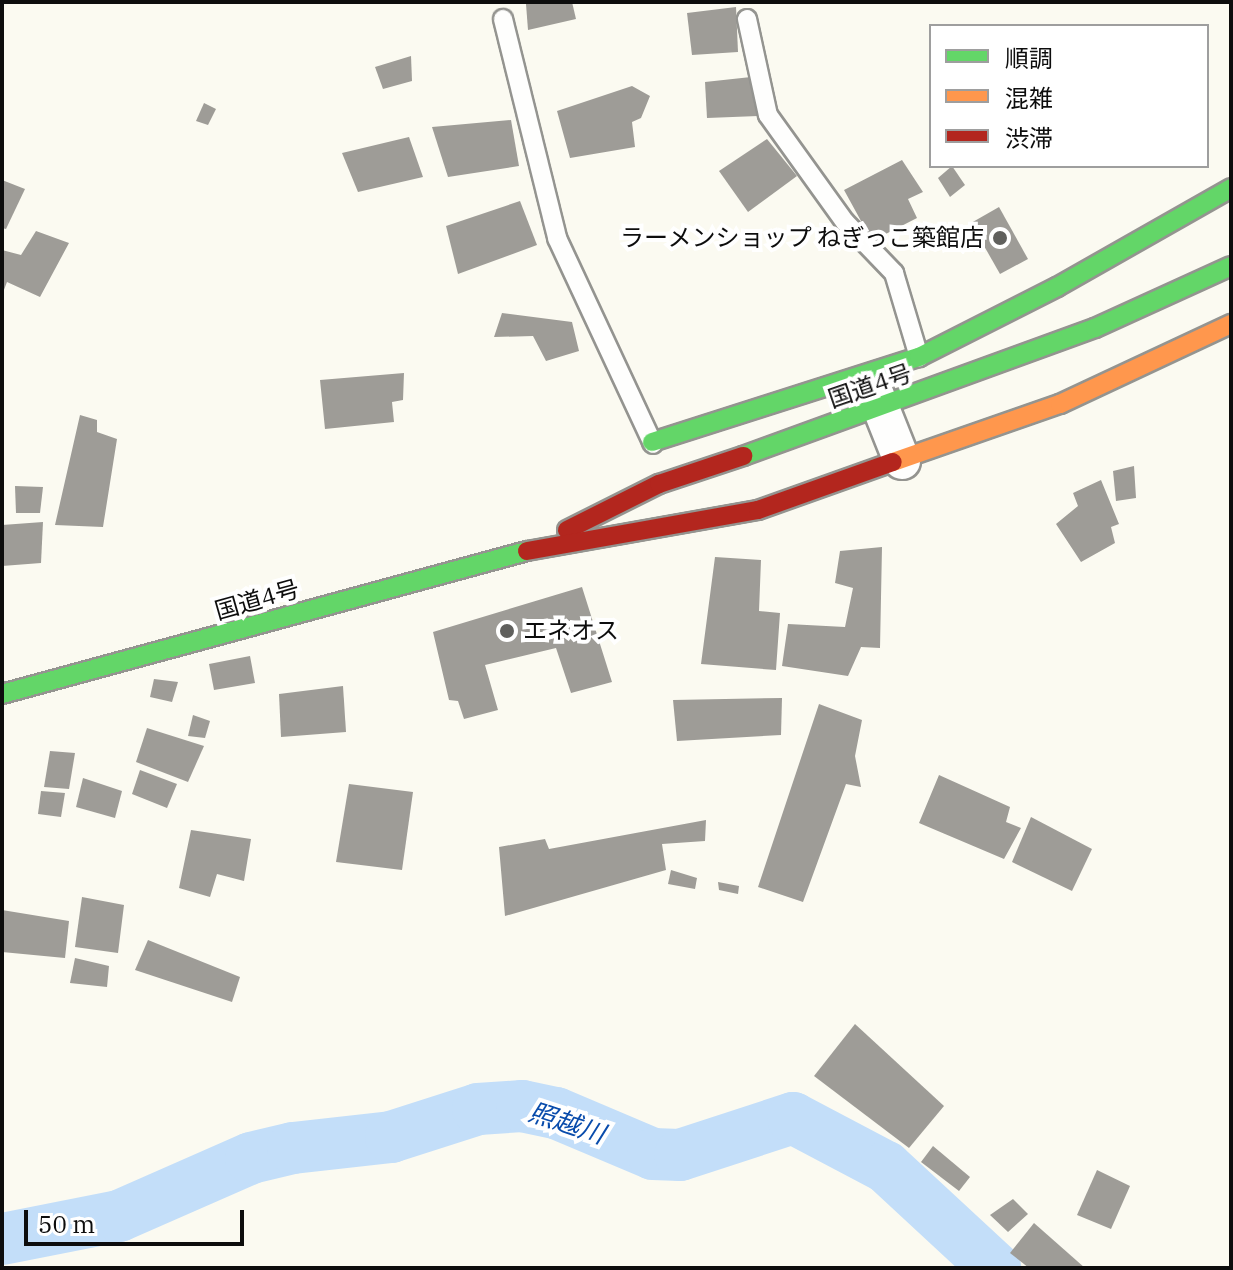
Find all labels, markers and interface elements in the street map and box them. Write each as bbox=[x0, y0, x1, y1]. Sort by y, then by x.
legend bbox=[929, 24, 1209, 168]
text: 順調 bbox=[1005, 42, 1053, 74]
text: 混雑 bbox=[1005, 82, 1053, 114]
text: 渋滞 bbox=[1005, 122, 1053, 154]
place label: ラーメンショップ ねぎっこ築館店 bbox=[618, 224, 984, 252]
marker: ラーメンショップ ねぎっこ築館店 bbox=[991, 229, 1009, 247]
street label: 国道4号 bbox=[824, 358, 916, 414]
street label: 国道4号 bbox=[212, 574, 302, 626]
place label: エネオス bbox=[523, 617, 619, 645]
marker: エネオス bbox=[498, 622, 516, 640]
water label: 照越川 bbox=[525, 1096, 609, 1150]
scale bar bbox=[28, 1194, 248, 1244]
text: 50 m bbox=[38, 1208, 95, 1240]

